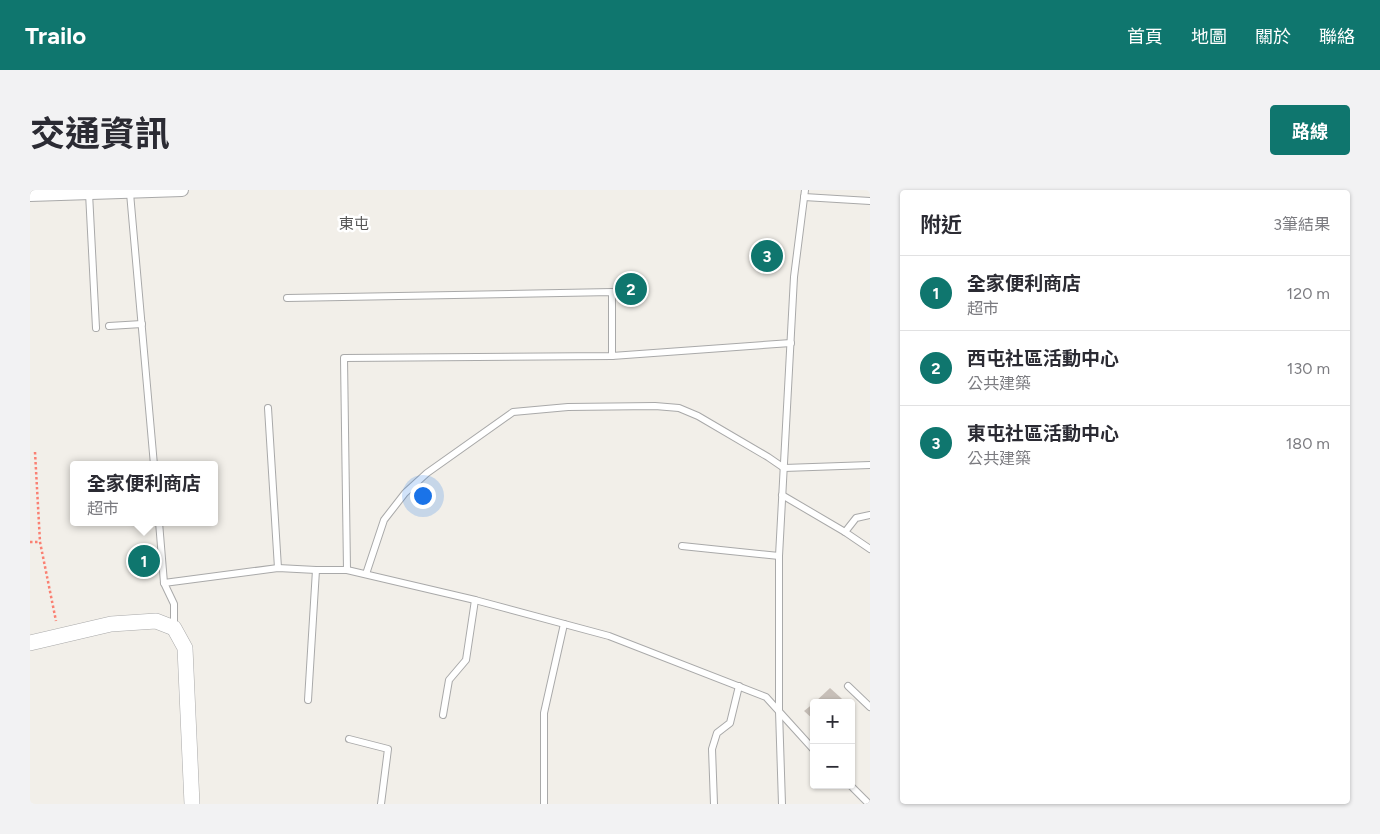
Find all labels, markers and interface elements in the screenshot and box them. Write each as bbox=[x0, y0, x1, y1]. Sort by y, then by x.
text: Trailo bbox=[25, 21, 86, 50]
text: 首頁 bbox=[1127, 26, 1163, 48]
text: 地圖 bbox=[1191, 26, 1227, 48]
text: 關於 bbox=[1255, 26, 1291, 48]
text: 聯絡 bbox=[1319, 26, 1355, 48]
button: 路線 bbox=[1270, 105, 1350, 155]
text: 交通資訊 bbox=[30, 113, 170, 155]
text: 附近 bbox=[920, 212, 962, 237]
district label: 東屯 bbox=[339, 215, 369, 233]
text: 3筆結果 bbox=[1273, 215, 1330, 234]
pin: 3 bbox=[751, 237, 783, 275]
pin: 2 bbox=[615, 270, 647, 308]
text: 全家便利商店 bbox=[967, 272, 1081, 295]
text: 1 bbox=[933, 284, 939, 303]
text: 120 m bbox=[1287, 284, 1330, 303]
text: 超市 bbox=[967, 299, 999, 318]
text: 西屯社區活動中心 bbox=[967, 347, 1119, 370]
text: 2 bbox=[931, 359, 941, 378]
text: 130 m bbox=[1287, 359, 1330, 378]
text: 公共建築 bbox=[967, 374, 1031, 393]
text: 東屯社區活動中心 bbox=[967, 422, 1119, 445]
text: 3 bbox=[932, 434, 940, 453]
text: 180 m bbox=[1286, 434, 1330, 453]
text: 公共建築 bbox=[967, 449, 1031, 468]
popup bbox=[70, 461, 218, 526]
text: 全家便利商店 bbox=[87, 472, 201, 495]
your location bbox=[410, 483, 436, 509]
text: 超市 bbox=[87, 499, 119, 518]
pin: 1 bbox=[128, 542, 160, 580]
map controls bbox=[810, 699, 855, 789]
button: + bbox=[810, 699, 855, 744]
button: − bbox=[810, 744, 855, 789]

